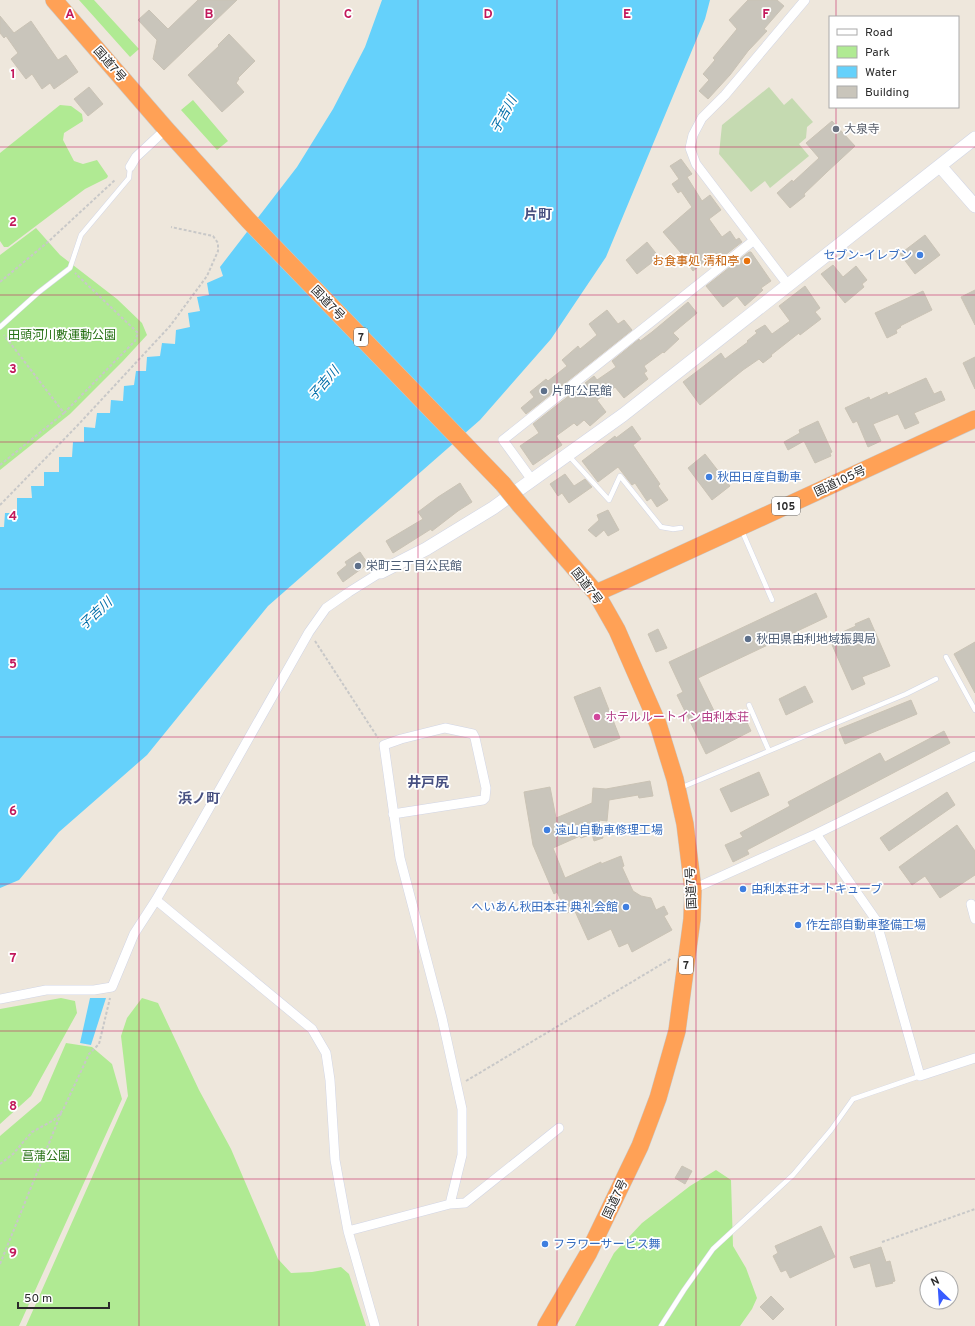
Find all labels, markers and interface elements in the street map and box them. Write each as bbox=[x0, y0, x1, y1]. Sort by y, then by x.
text: A bbox=[65, 7, 75, 23]
text: B bbox=[205, 7, 214, 23]
text: C bbox=[344, 7, 352, 23]
text: D bbox=[483, 7, 493, 23]
text: E bbox=[623, 7, 631, 23]
text: F bbox=[762, 7, 770, 23]
legend bbox=[829, 16, 959, 108]
text: Road bbox=[865, 25, 893, 41]
street label: 国道7号 bbox=[89, 43, 129, 86]
text: Park bbox=[865, 45, 890, 61]
text: Water bbox=[865, 65, 897, 81]
text: 1 bbox=[10, 67, 16, 83]
text: Building bbox=[865, 85, 909, 101]
water label: 子吉川 bbox=[488, 92, 522, 136]
place label: 大泉寺 bbox=[844, 122, 880, 138]
marker: 大泉寺 bbox=[831, 124, 841, 134]
district label: 片町 bbox=[524, 207, 552, 224]
text: 2 bbox=[9, 215, 17, 231]
place label: セブン-イレブン bbox=[823, 248, 912, 264]
marker: セブン-イレブン bbox=[915, 250, 925, 260]
place label: お食事処 清和亭 bbox=[652, 254, 739, 270]
marker: お食事処 清和亭 bbox=[742, 256, 752, 266]
street label: 国道7号 bbox=[307, 283, 348, 324]
park label: 田頭河川敷運動公園 bbox=[8, 328, 116, 344]
road number: 7 bbox=[354, 328, 368, 346]
text: 3 bbox=[9, 362, 17, 378]
water label: 子吉川 bbox=[306, 363, 345, 404]
place label: 片町公民館 bbox=[552, 384, 612, 400]
marker: 片町公民館 bbox=[539, 386, 549, 396]
street label: 国道105号 bbox=[812, 463, 869, 501]
place label: 秋田日産自動車 bbox=[717, 470, 801, 486]
marker: 秋田日産自動車 bbox=[704, 472, 714, 482]
road number: 105 bbox=[772, 497, 800, 515]
text: 4 bbox=[9, 509, 17, 525]
place label: 栄町三丁目公民館 bbox=[366, 559, 462, 575]
marker: 栄町三丁目公民館 bbox=[353, 561, 363, 571]
street label: 国道7号 bbox=[567, 565, 606, 608]
water label: 子吉川 bbox=[77, 594, 118, 634]
place label: 秋田県由利地域振興局 bbox=[756, 632, 876, 648]
marker: 秋田県由利地域振興局 bbox=[743, 634, 753, 644]
text: 5 bbox=[9, 657, 17, 673]
place label: ホテルルートイン由利本荘 bbox=[605, 710, 749, 726]
marker: ホテルルートイン由利本荘 bbox=[592, 712, 602, 722]
district label: 井戸尻 bbox=[407, 774, 449, 792]
district label: 浜ノ町 bbox=[178, 790, 220, 808]
text: 6 bbox=[9, 804, 17, 820]
place label: 遠山自動車修理工場 bbox=[555, 823, 663, 839]
marker: 遠山自動車修理工場 bbox=[542, 825, 552, 835]
street label: 国道7号 bbox=[683, 866, 701, 909]
place label: 由利本荘オートキューブ bbox=[751, 882, 882, 898]
marker: 由利本荘オートキューブ bbox=[738, 884, 748, 894]
place label: へいあん秋田本荘 典礼会館 bbox=[471, 900, 618, 916]
marker: へいあん秋田本荘 典礼会館 bbox=[621, 902, 631, 912]
place label: 作左部自動車整備工場 bbox=[806, 918, 926, 934]
marker: 作左部自動車整備工場 bbox=[793, 920, 803, 930]
text: 7 bbox=[10, 951, 17, 967]
road number: 7 bbox=[679, 956, 693, 974]
text: 8 bbox=[9, 1099, 17, 1115]
park label: 菖蒲公園 bbox=[22, 1149, 70, 1165]
street label: 国道7号 bbox=[600, 1177, 632, 1222]
place label: フラワーサービス舞 bbox=[553, 1237, 661, 1253]
marker: フラワーサービス舞 bbox=[540, 1239, 550, 1249]
text: 9 bbox=[9, 1246, 17, 1262]
north arrow bbox=[919, 1270, 959, 1310]
text: N bbox=[929, 1274, 942, 1290]
scale bar bbox=[18, 1284, 109, 1310]
text: 50 m bbox=[24, 1291, 52, 1307]

